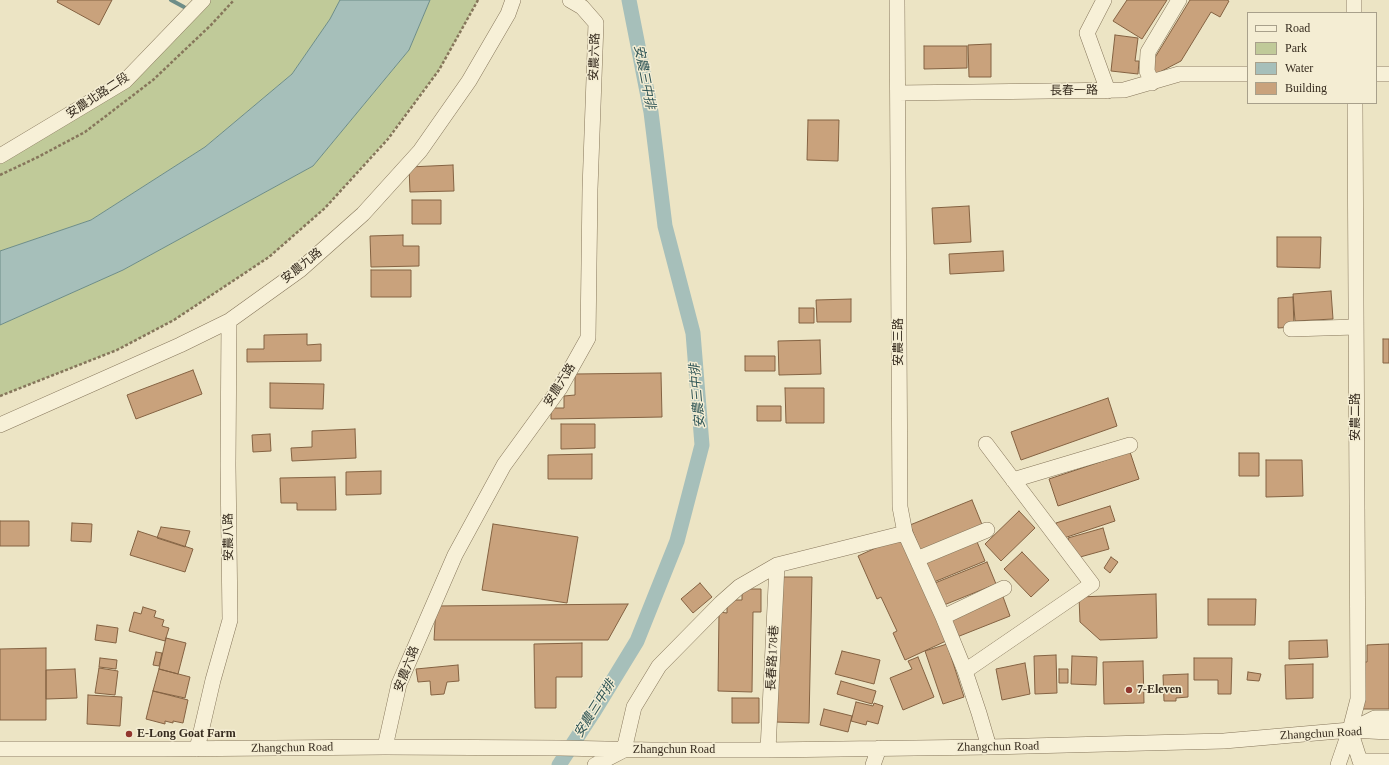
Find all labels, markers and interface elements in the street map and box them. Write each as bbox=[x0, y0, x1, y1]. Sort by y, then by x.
legend bbox=[1247, 12, 1377, 104]
text: Road bbox=[1285, 21, 1310, 35]
street label: 安農六路 bbox=[587, 33, 603, 81]
text: Park bbox=[1285, 41, 1307, 55]
water label: 安農三中排 bbox=[630, 44, 658, 110]
text: Water bbox=[1285, 61, 1313, 75]
street label: 安農北路二段 bbox=[64, 70, 132, 122]
text: Building bbox=[1285, 81, 1327, 95]
street label: 長春一路 bbox=[1050, 83, 1098, 99]
street label: 安農九路 bbox=[279, 245, 325, 287]
street label: 安農三路 bbox=[892, 318, 906, 366]
street label: 安農六路 bbox=[541, 361, 579, 409]
water label: 安農三中排 bbox=[687, 363, 709, 429]
street label: 安農二路 bbox=[1349, 393, 1363, 441]
street label: 安農八路 bbox=[221, 513, 237, 561]
street label: 長春路178巷 bbox=[764, 625, 782, 691]
street label: 安農六路 bbox=[392, 644, 422, 694]
water label: 安農三中排 bbox=[571, 677, 619, 741]
place label: 7-Eleven bbox=[1137, 683, 1182, 697]
marker: 7-Eleven bbox=[1124, 685, 1134, 695]
street label: Zhangchun Road bbox=[1280, 725, 1362, 743]
place label: E-Long Goat Farm bbox=[137, 727, 236, 741]
marker: E-Long Goat Farm bbox=[124, 729, 134, 739]
street label: Zhangchun Road bbox=[957, 739, 1039, 755]
street label: Zhangchun Road bbox=[251, 740, 333, 756]
street label: Zhangchun Road bbox=[633, 743, 715, 757]

